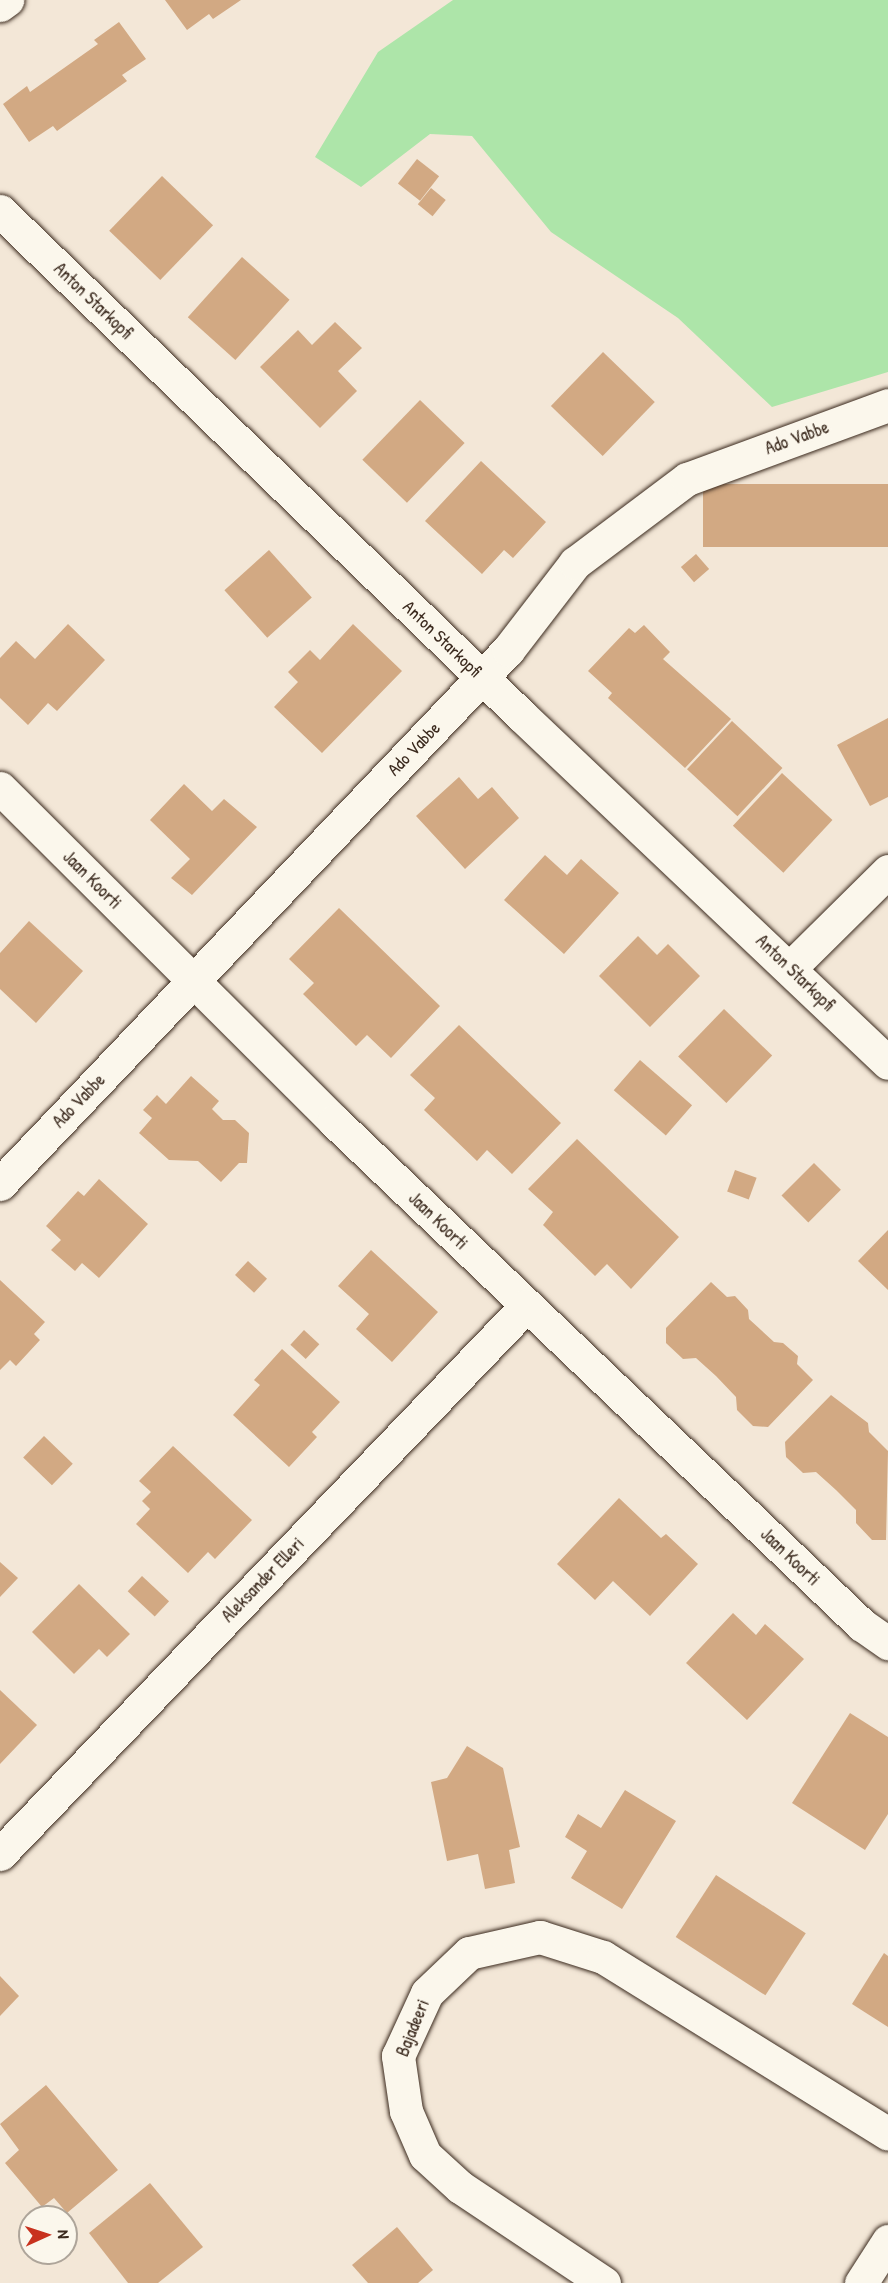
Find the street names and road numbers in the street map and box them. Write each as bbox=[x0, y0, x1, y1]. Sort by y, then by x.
street label: Anton Starkopfi bbox=[49, 258, 137, 344]
street label: Ado Vabbe bbox=[762, 417, 832, 459]
street label: Anton Starkopfi bbox=[398, 596, 486, 682]
street label: Ado Vabbe bbox=[383, 718, 445, 780]
street label: Jaan Koorti bbox=[58, 846, 126, 914]
street label: Anton Starkopfi bbox=[751, 930, 839, 1016]
street label: Ado Vabbe bbox=[48, 1070, 110, 1132]
street label: Jaan Koorti bbox=[404, 1187, 472, 1255]
street label: Jaan Koorti bbox=[756, 1523, 824, 1591]
street label: Aleksander Elleri bbox=[217, 1533, 309, 1627]
street label: Bajadeeri bbox=[392, 1996, 434, 2060]

